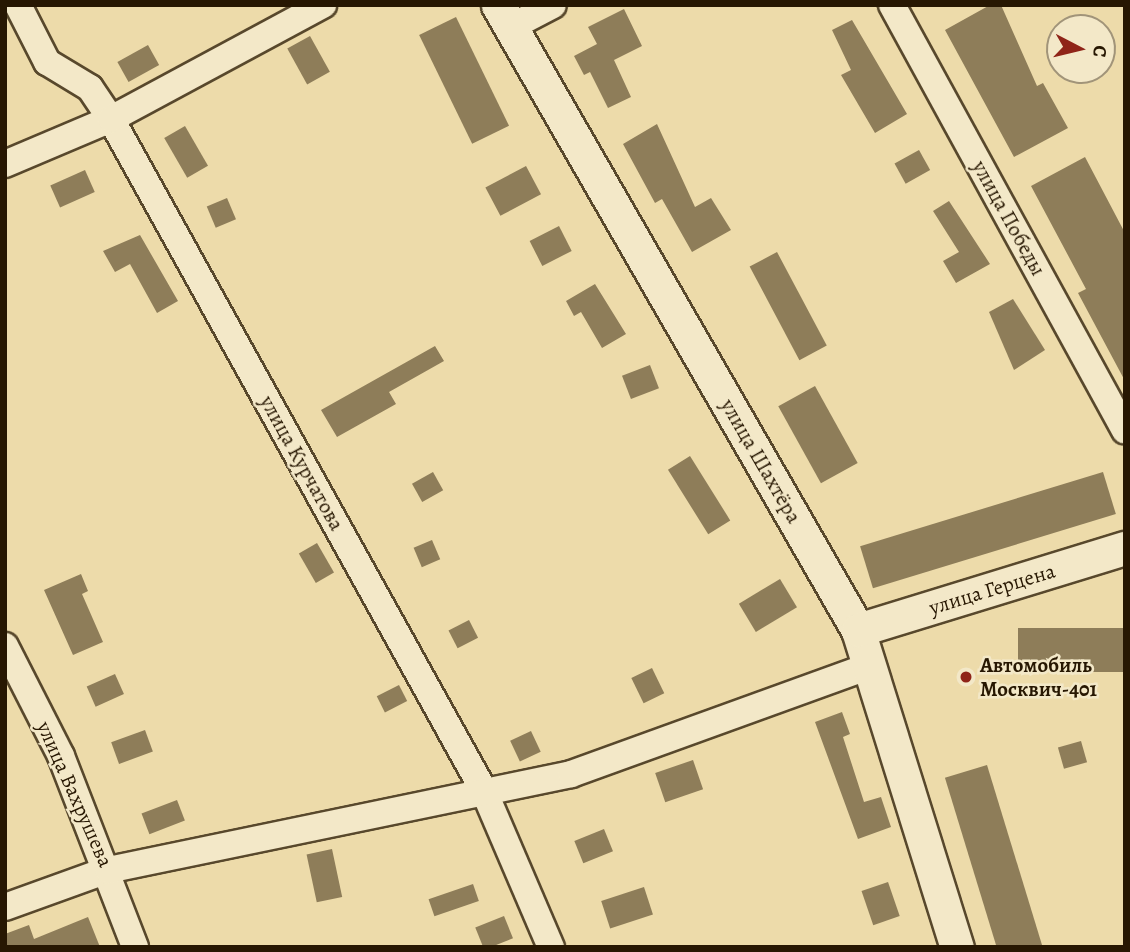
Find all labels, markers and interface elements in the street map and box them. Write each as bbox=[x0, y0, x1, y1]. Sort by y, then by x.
north arrow bbox=[1046, 14, 1116, 84]
text: С bbox=[1086, 44, 1113, 59]
street label: улица Победы bbox=[967, 156, 1051, 280]
street label: улица Курчатова bbox=[255, 391, 349, 535]
street label: улица Шахтёра bbox=[715, 394, 807, 528]
street label: улица Герцена bbox=[926, 558, 1058, 620]
place label: Автомобиль Москвич-401 bbox=[980, 652, 1097, 702]
marker: Автомобиль Москвич-401 bbox=[958, 669, 974, 685]
street label: улица Вахрушева bbox=[32, 717, 118, 871]

